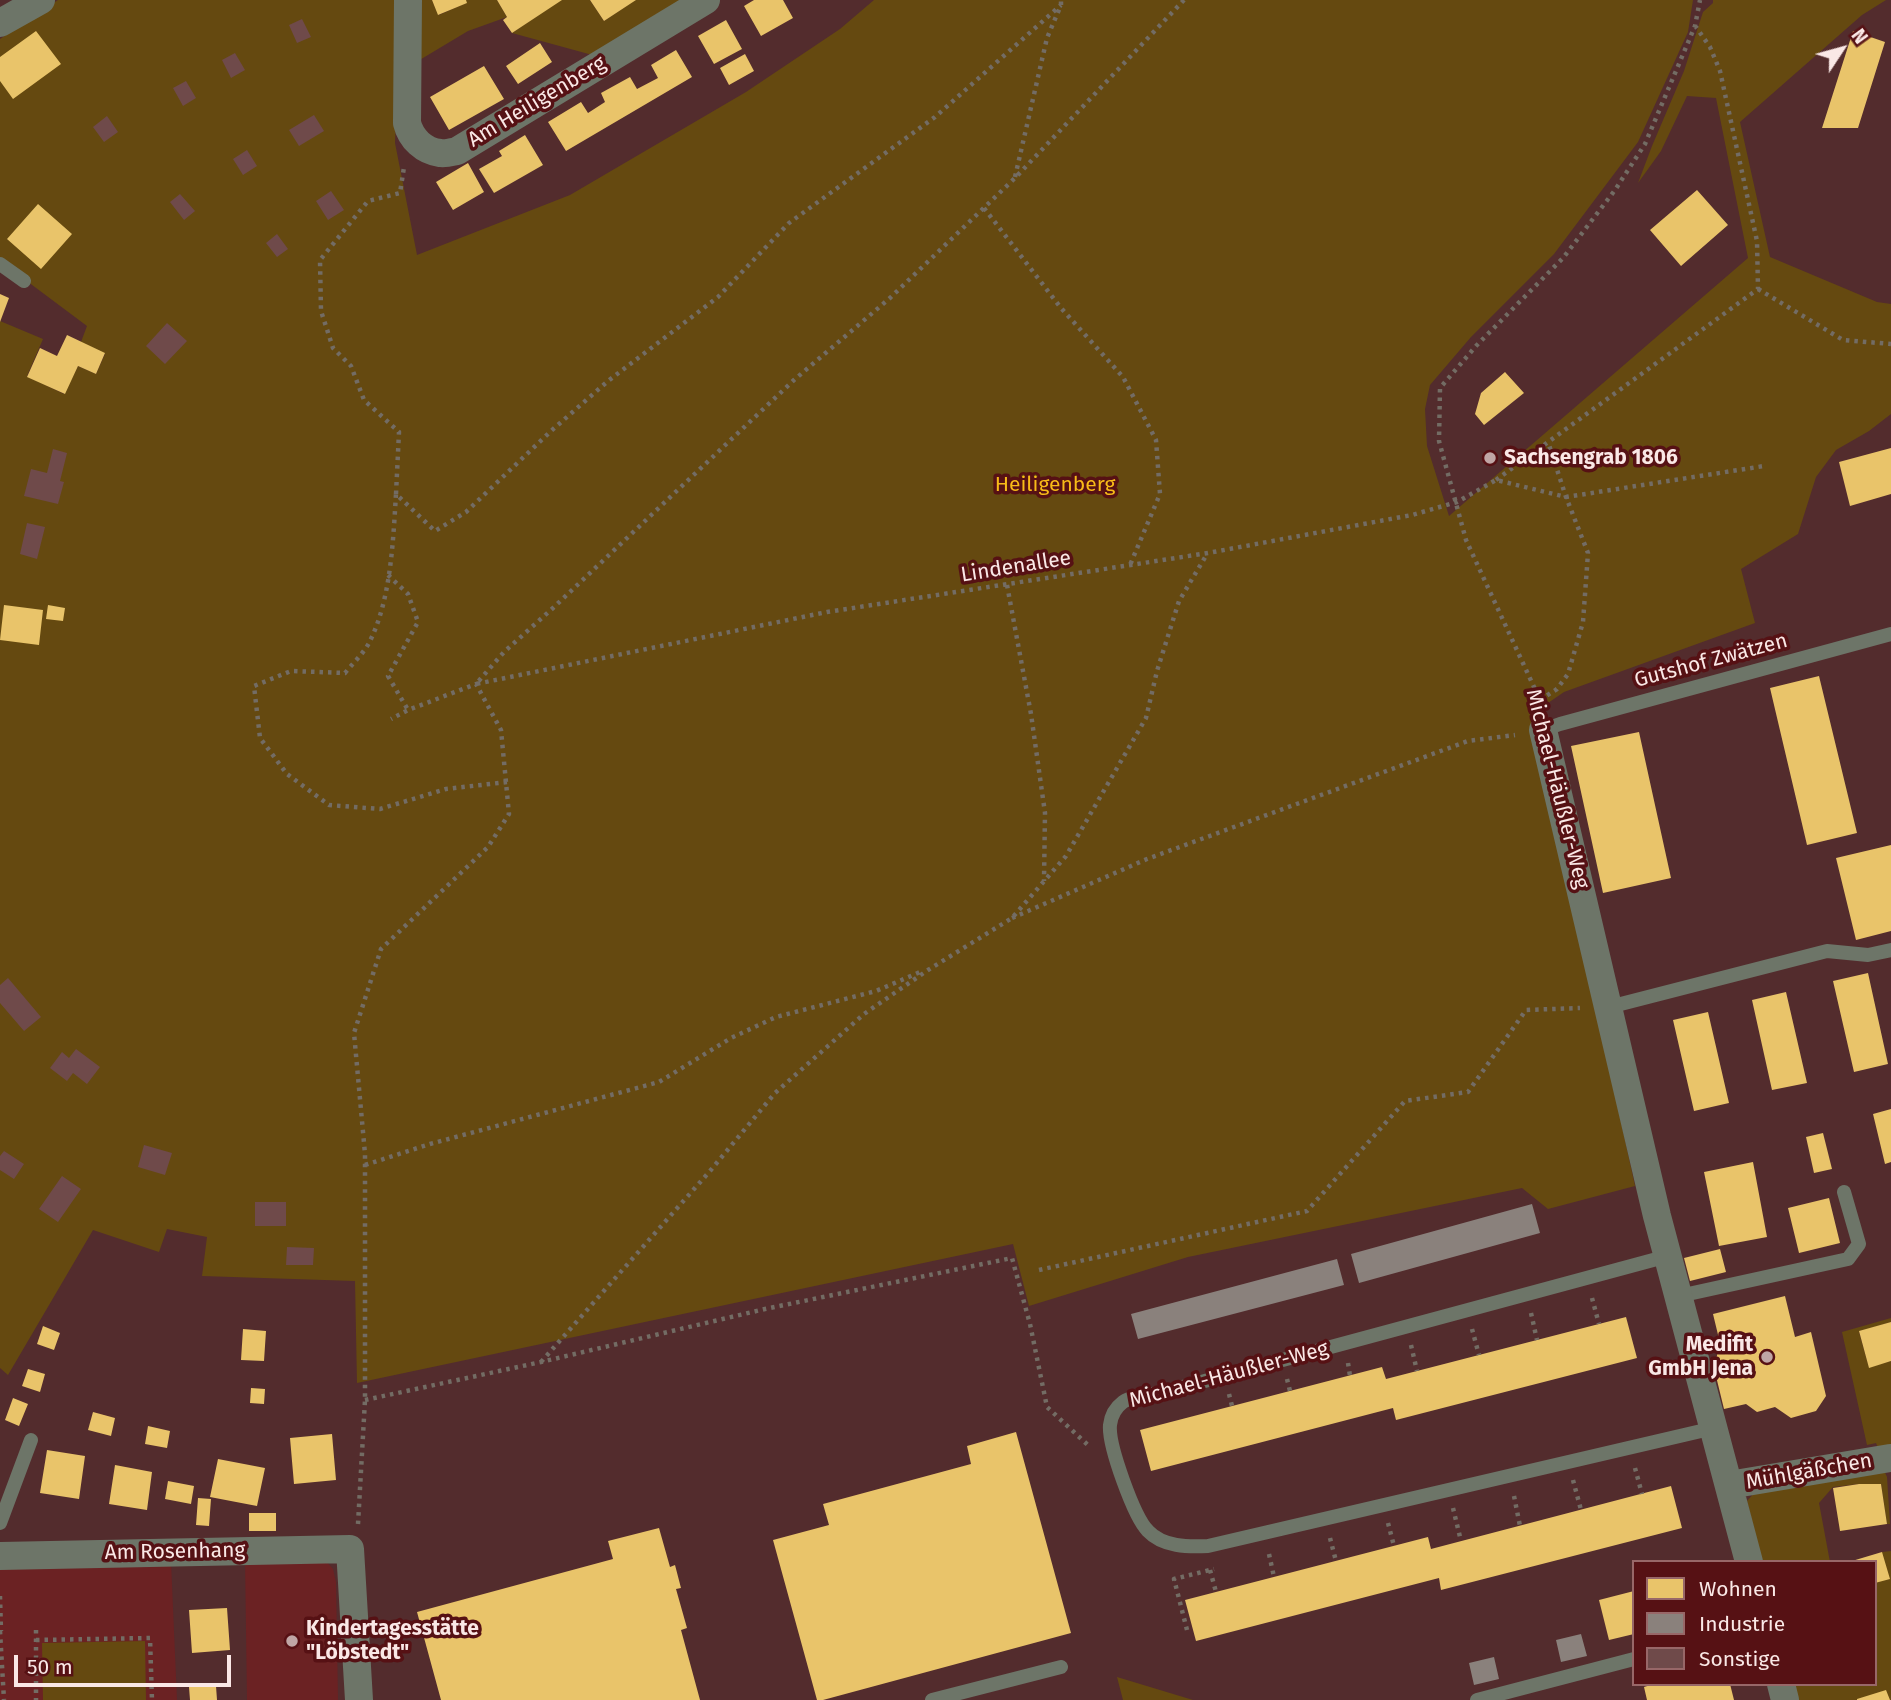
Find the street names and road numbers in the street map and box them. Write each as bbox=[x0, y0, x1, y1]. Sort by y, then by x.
street label: Am Heiligenberg bbox=[464, 51, 610, 153]
street label: Lindenallee bbox=[959, 546, 1073, 588]
street label: Gutshof Zwätzen bbox=[1632, 628, 1790, 694]
street label: Michael-Häußler-Weg bbox=[1520, 686, 1594, 892]
street label: Michael-Häußler-Weg bbox=[1127, 1336, 1331, 1414]
street label: Mühlgäßchen bbox=[1744, 1449, 1874, 1495]
street label: Am Rosenhang bbox=[104, 1538, 246, 1566]

